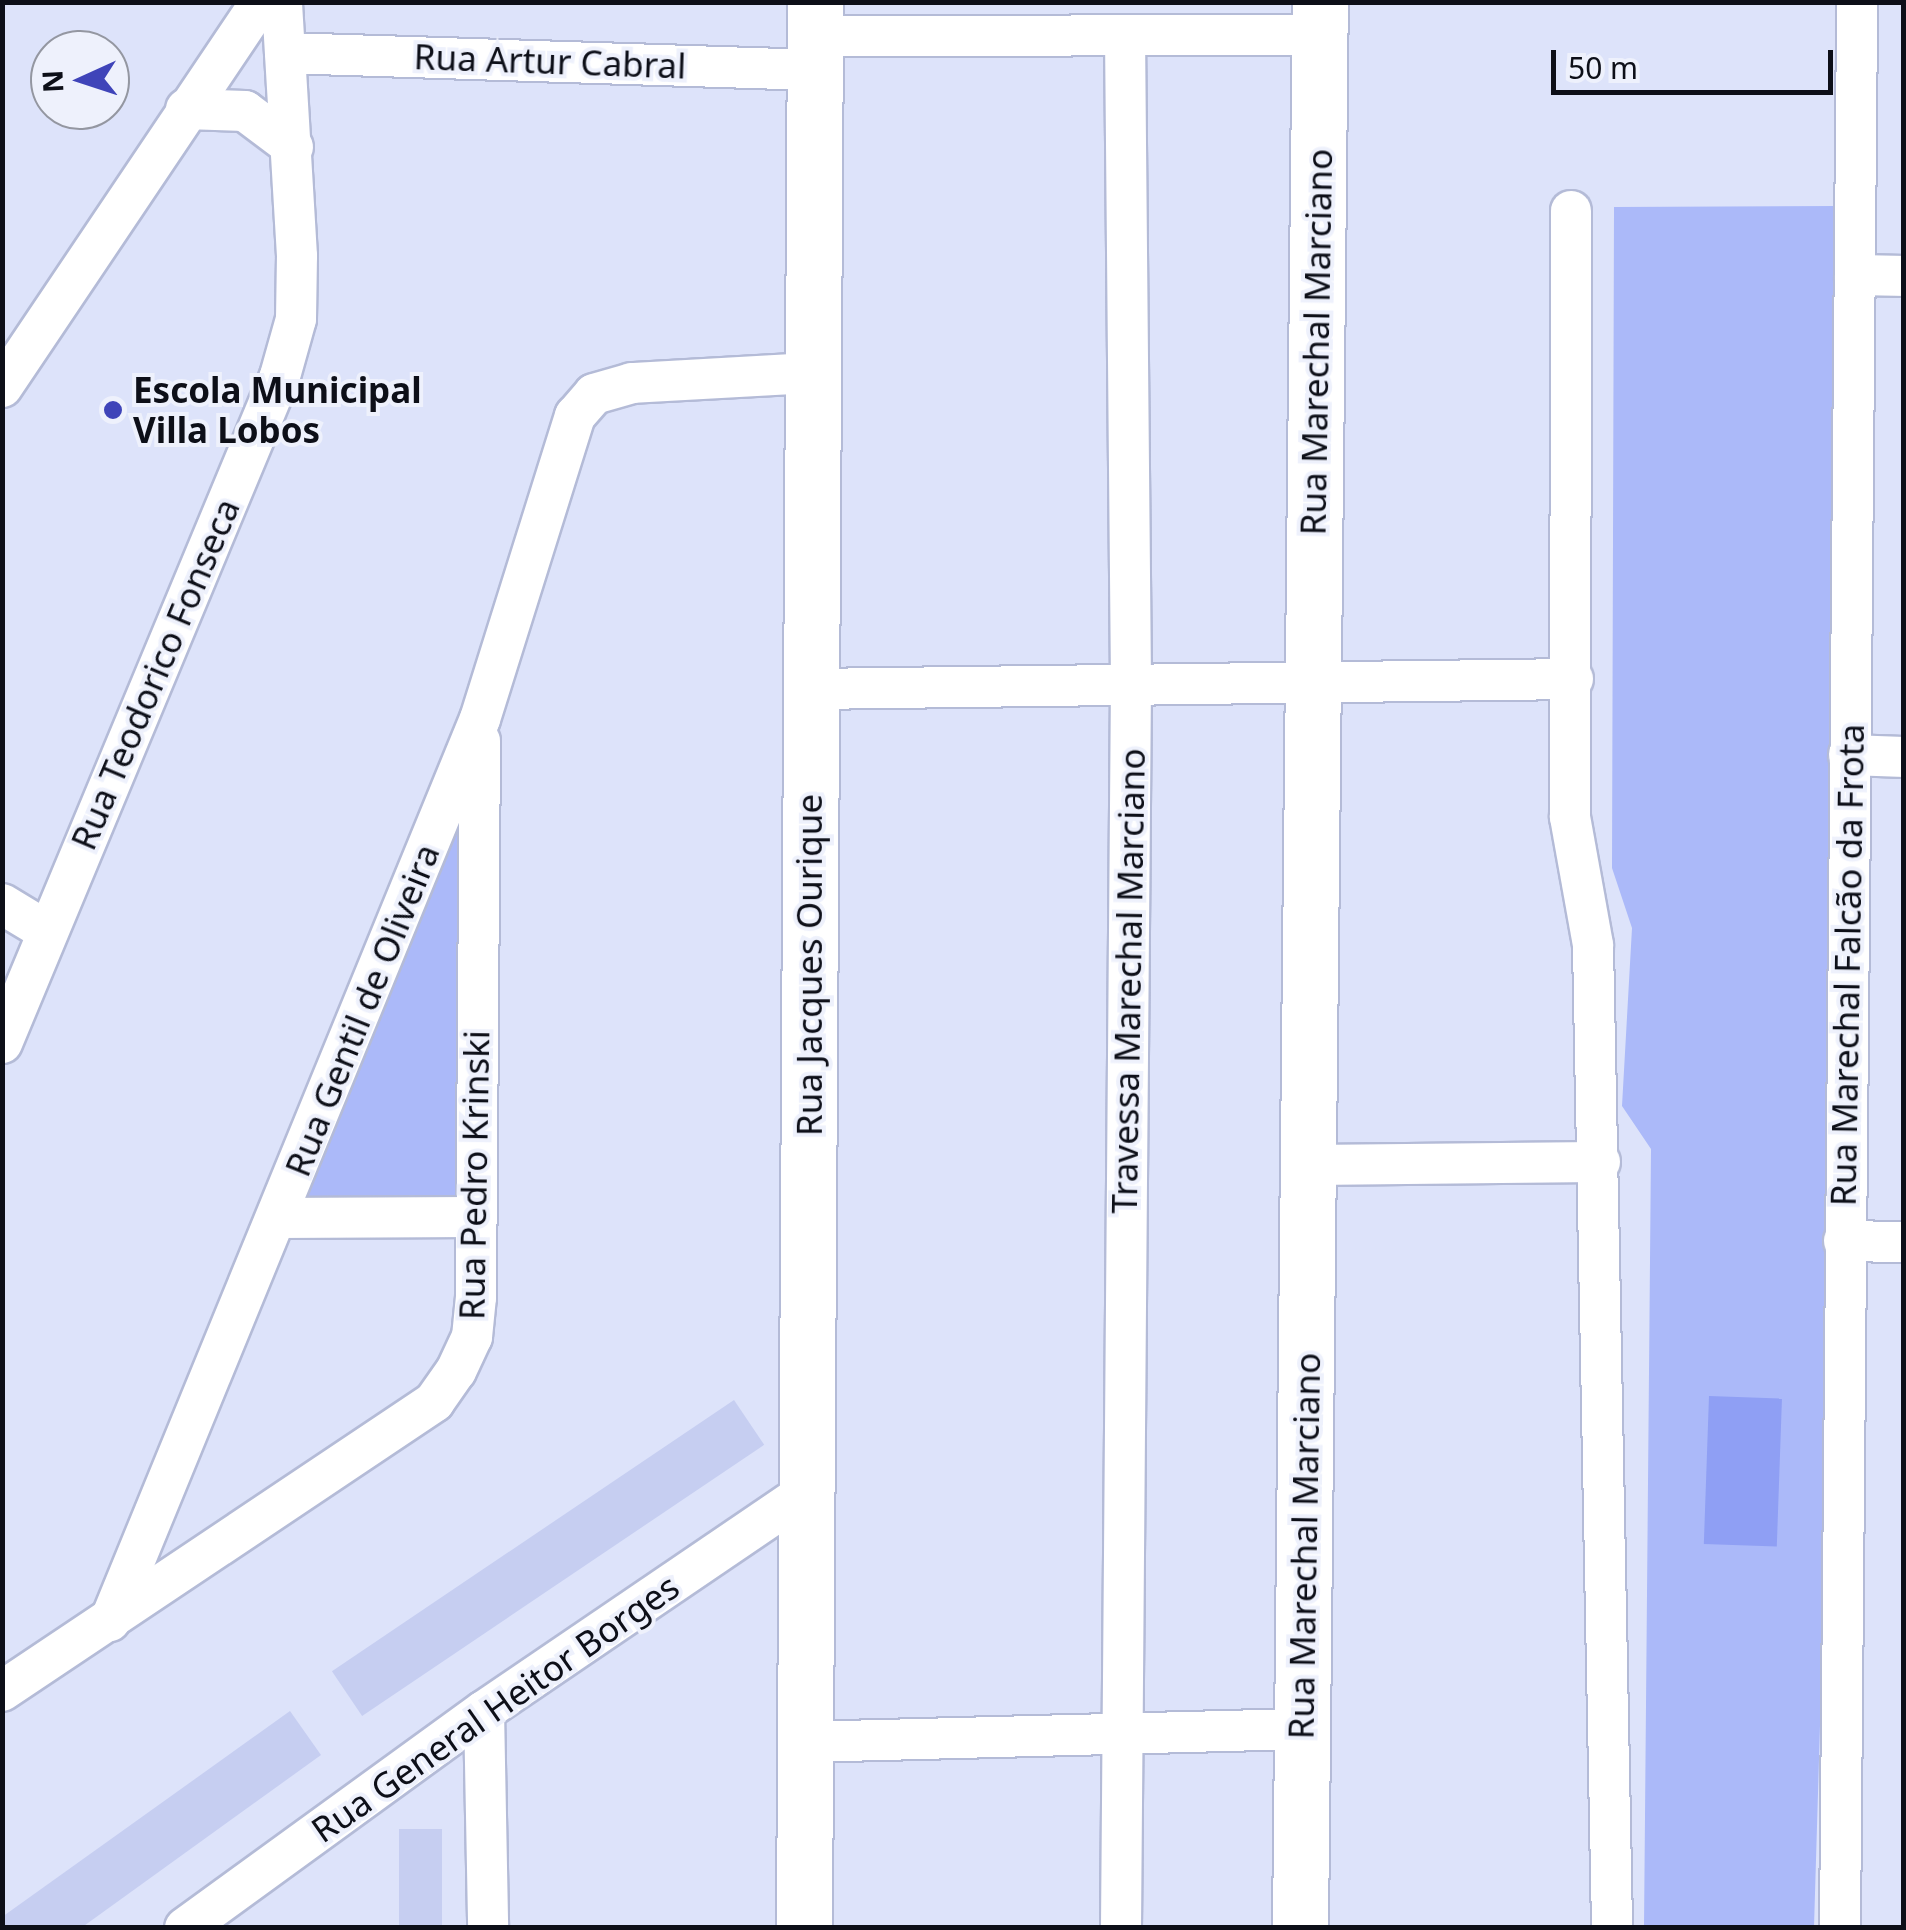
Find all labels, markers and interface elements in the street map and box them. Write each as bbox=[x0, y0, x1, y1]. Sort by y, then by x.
north arrow bbox=[30, 30, 130, 130]
scale bar bbox=[1556, 30, 1838, 92]
street label: Rua Artur Cabral bbox=[413, 35, 687, 87]
text: 50 m bbox=[1568, 47, 1638, 88]
text: N bbox=[32, 69, 72, 94]
street label: Rua Marechal Marciano bbox=[1292, 148, 1340, 536]
place label: Escola Municipal Villa Lobos bbox=[133, 369, 422, 451]
marker: Escola Municipal Villa Lobos bbox=[102, 399, 124, 421]
street label: Rua Teodorico Fonseca bbox=[62, 492, 248, 856]
street label: Rua Marechal Falcão da Frota bbox=[1822, 723, 1872, 1207]
street label: Travessa Marechal Marciano bbox=[1103, 748, 1153, 1214]
street label: Rua Jacques Ourique bbox=[788, 794, 830, 1136]
street label: Rua Gentil de Oliveira bbox=[276, 838, 448, 1182]
street label: Rua Pedro Krinski bbox=[450, 1030, 498, 1320]
street label: Rua Marechal Marciano bbox=[1280, 1352, 1328, 1740]
street label: Rua General Heitor Borges bbox=[303, 1565, 687, 1851]

